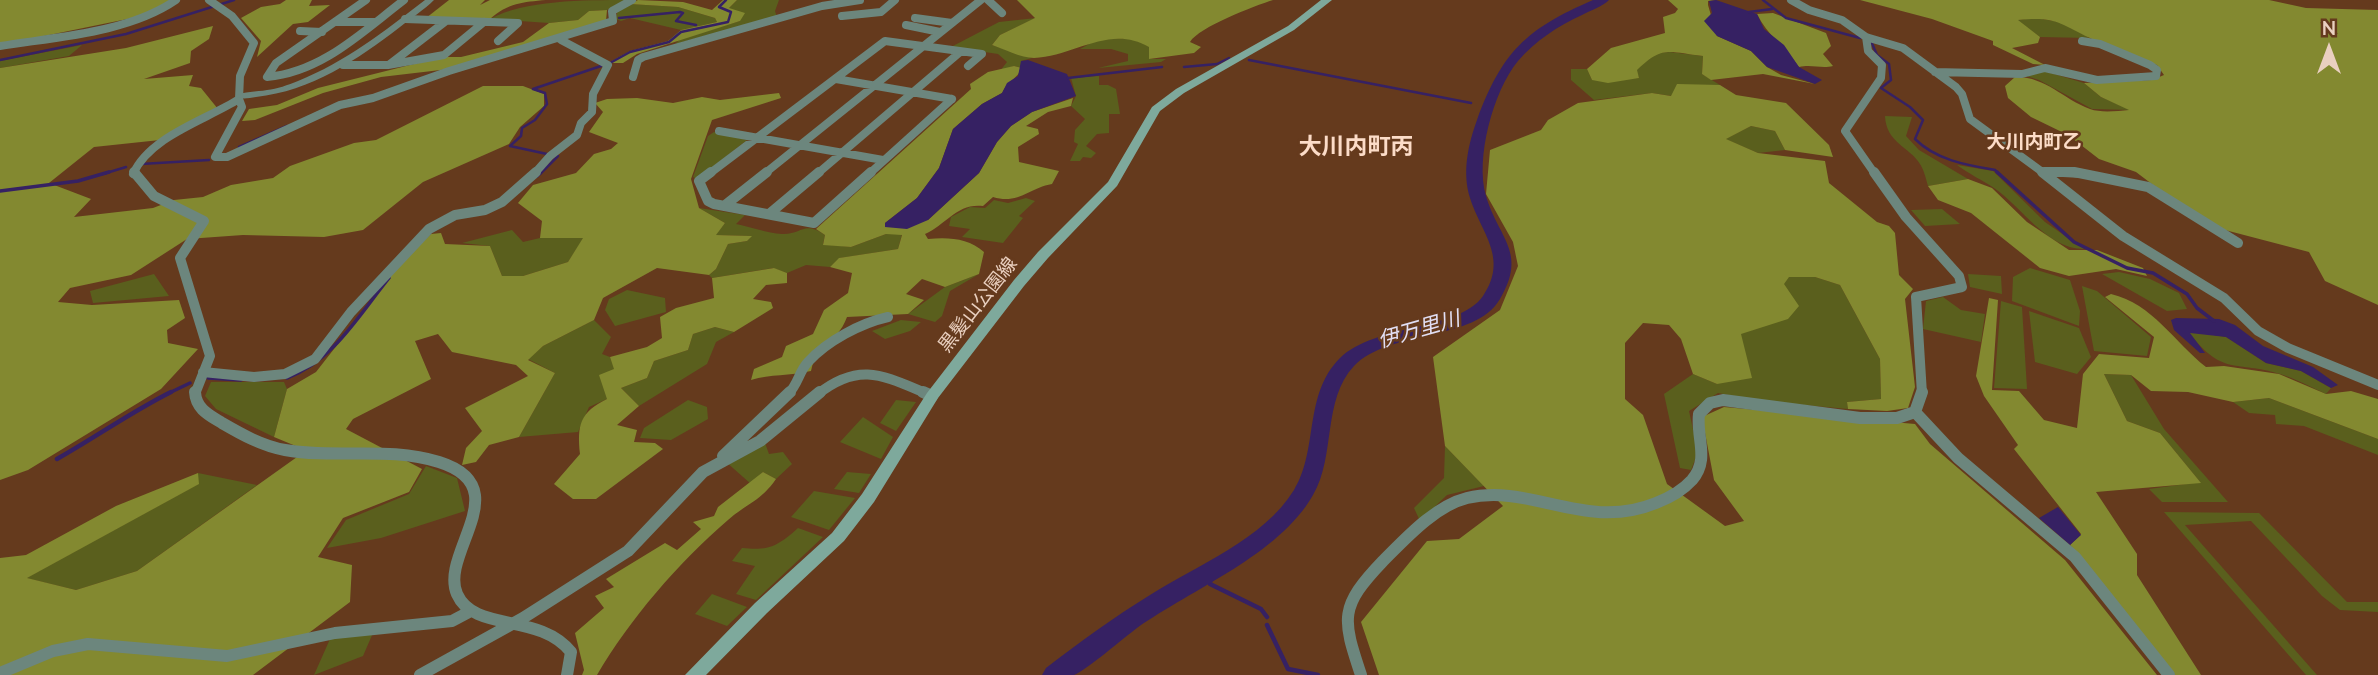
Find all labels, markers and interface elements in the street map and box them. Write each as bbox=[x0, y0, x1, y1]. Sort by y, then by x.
north arrow bbox=[2294, 14, 2364, 84]
text: N bbox=[2322, 16, 2336, 40]
district label: 大川内町乙 bbox=[1987, 131, 2081, 153]
district label: 大川内町丙 bbox=[1299, 133, 1413, 161]
street label: 黒髪山公園線 bbox=[934, 253, 1022, 357]
water label: 伊万里川 bbox=[1375, 306, 1463, 354]

